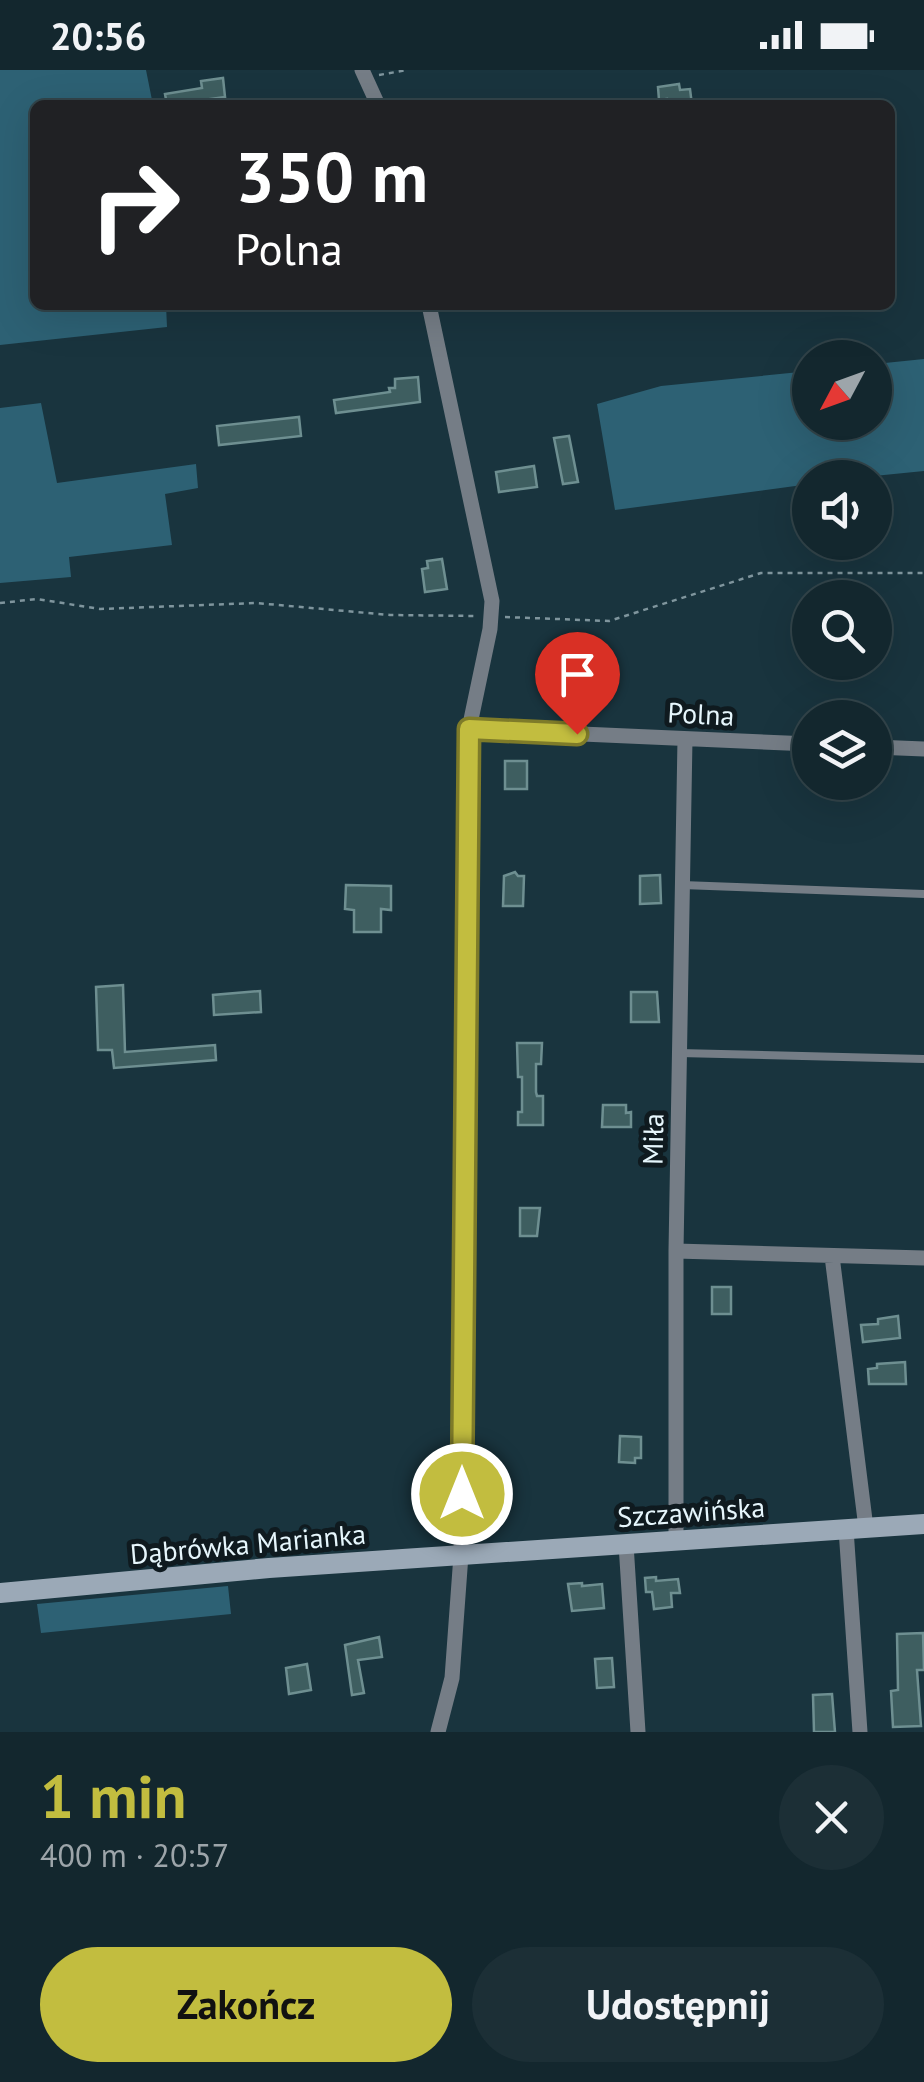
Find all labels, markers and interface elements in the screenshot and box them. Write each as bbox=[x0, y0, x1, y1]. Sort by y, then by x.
text: 20:56 bbox=[50, 11, 146, 60]
text: 350 m bbox=[235, 131, 428, 221]
icon: right bbox=[70, 140, 200, 270]
text: Polna bbox=[235, 219, 343, 277]
north arrow bbox=[792, 340, 892, 440]
map controls bbox=[792, 340, 892, 800]
button: sound bbox=[792, 460, 892, 560]
button: search bbox=[792, 580, 892, 680]
pin bbox=[535, 632, 620, 735]
icon: arrive bbox=[550, 647, 605, 702]
street label: Polna bbox=[667, 693, 735, 734]
button: layers bbox=[792, 700, 892, 800]
street label: Miła bbox=[634, 1113, 671, 1165]
position arrow bbox=[410, 1442, 514, 1546]
street label: Szczawińska bbox=[616, 1488, 766, 1535]
street label: Dąbrówka Marianka bbox=[129, 1515, 367, 1572]
text: 1 min bbox=[40, 1757, 186, 1835]
button: close bbox=[779, 1765, 884, 1870]
text: 400 m · 20:57 bbox=[40, 1834, 229, 1876]
button: Zakończ bbox=[40, 1947, 452, 2062]
button: Udostępnij bbox=[472, 1947, 884, 2062]

